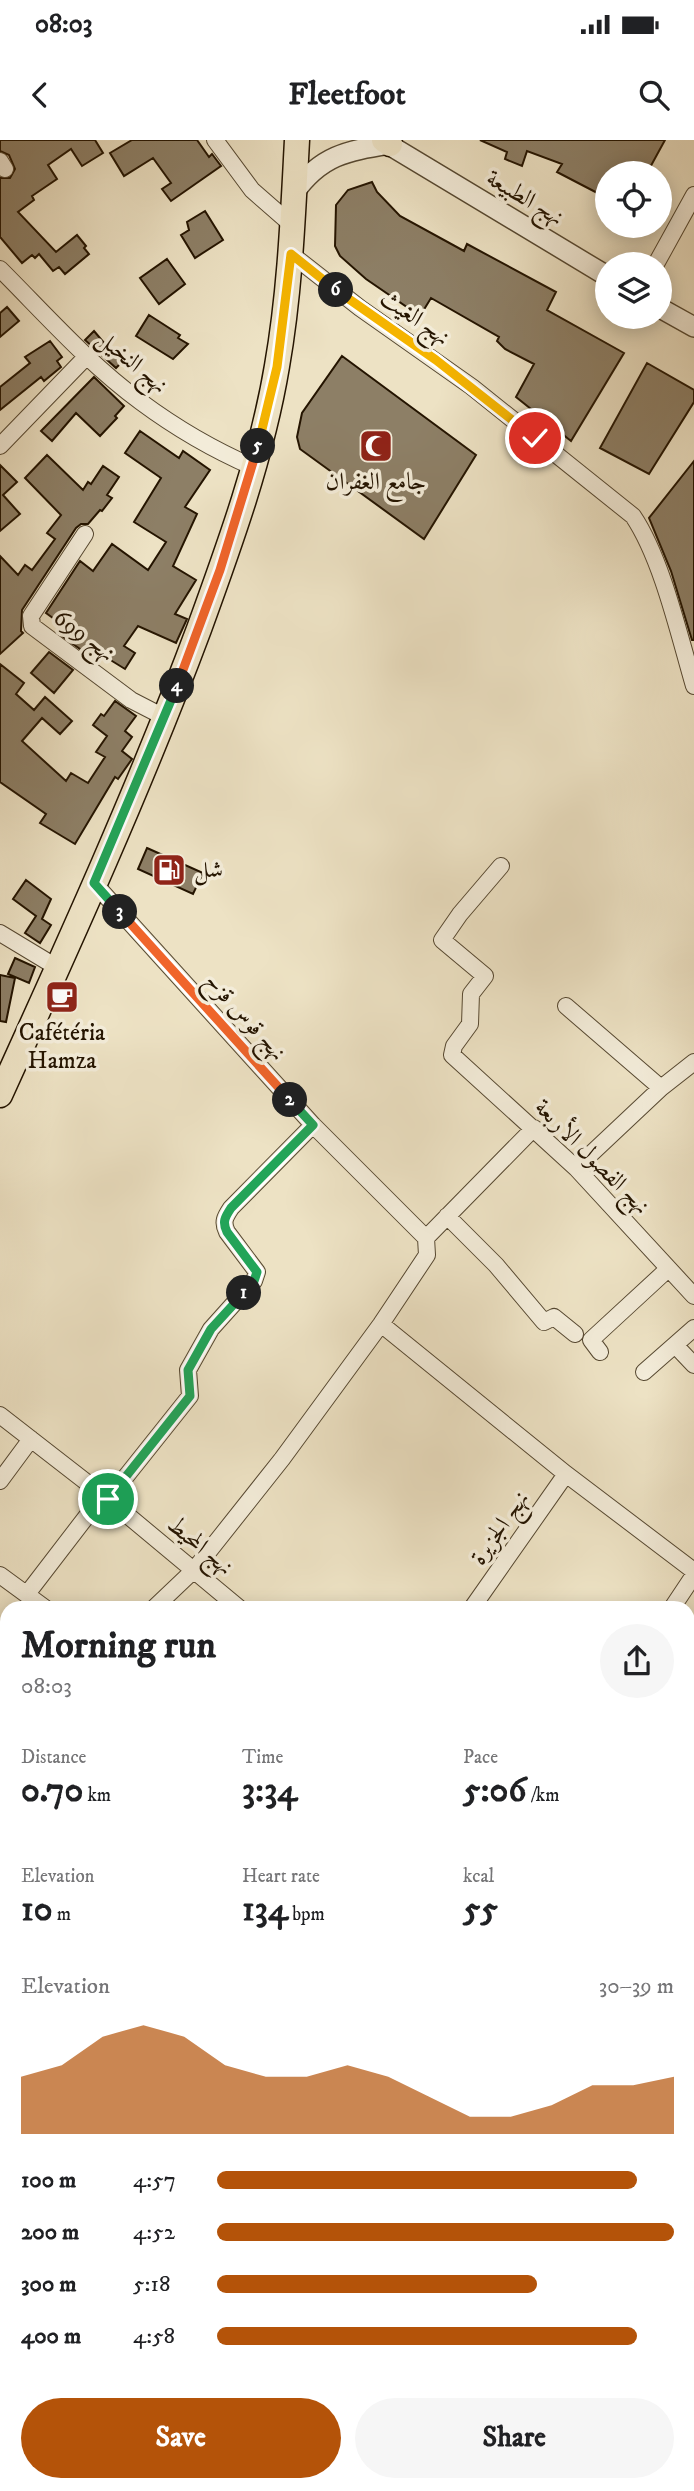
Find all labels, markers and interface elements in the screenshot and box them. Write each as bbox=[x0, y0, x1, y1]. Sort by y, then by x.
text: 08:03 bbox=[35, 8, 92, 41]
text: Fleetfoot bbox=[288, 75, 406, 115]
icon: back bbox=[21, 76, 59, 114]
icon: search bbox=[635, 76, 673, 114]
map controls bbox=[595, 161, 672, 329]
button: locate bbox=[595, 161, 672, 238]
street label: نهج الطبيعة bbox=[478, 163, 569, 237]
button: layers bbox=[595, 252, 672, 329]
pin: 6 bbox=[318, 272, 354, 308]
text: 6 bbox=[331, 278, 340, 301]
street label: نهج الغيث bbox=[371, 283, 456, 357]
street label: نهج النخيل bbox=[87, 323, 174, 404]
pin bbox=[505, 408, 565, 468]
icon: check bbox=[516, 419, 554, 457]
mosque icon: جامع الغفران bbox=[357, 427, 395, 465]
pin: 5 bbox=[240, 428, 276, 464]
text: 5 bbox=[253, 434, 262, 457]
place label: جامع الغفران bbox=[326, 467, 426, 503]
street label: نهج 699 bbox=[44, 603, 121, 673]
pin: 4 bbox=[160, 668, 194, 704]
text: 4 bbox=[171, 674, 182, 697]
fuel station icon: شل bbox=[150, 851, 188, 889]
place label: شل bbox=[194, 855, 223, 886]
pin: 3 bbox=[102, 894, 138, 930]
text: 3 bbox=[116, 900, 123, 923]
street label: نهج قوس قزح bbox=[194, 967, 293, 1071]
cafe icon: Cafétéria Hamza bbox=[43, 978, 81, 1016]
place label: Cafétéria Hamza bbox=[19, 1018, 106, 1076]
pin: 2 bbox=[272, 1082, 308, 1118]
text: 2 bbox=[285, 1088, 294, 1111]
street label: نهج الفصول الأربعة bbox=[524, 1091, 658, 1225]
pin: 1 bbox=[226, 1276, 262, 1310]
text: 1 bbox=[240, 1281, 247, 1304]
pin bbox=[78, 1469, 138, 1529]
icon: arrive bbox=[89, 1480, 127, 1518]
street label: نهج الجزيرة bbox=[464, 1485, 540, 1574]
street label: نهج المحيط bbox=[157, 1510, 239, 1586]
text: Morning run bbox=[21, 1622, 216, 1670]
button: share bbox=[600, 1624, 674, 1698]
text: 08:03 bbox=[21, 1672, 72, 1701]
text: Distance bbox=[21, 1746, 86, 1769]
text: Time bbox=[242, 1746, 283, 1769]
text: Pace bbox=[463, 1746, 498, 1769]
text: 0.70 bbox=[21, 1769, 83, 1813]
text: 3:34 bbox=[242, 1769, 297, 1813]
text: 5:06 bbox=[463, 1769, 527, 1813]
text: km bbox=[83, 1784, 111, 1807]
text: /km bbox=[527, 1784, 560, 1807]
text: Elevation bbox=[21, 1865, 95, 1888]
text: Heart rate bbox=[242, 1865, 320, 1888]
text: kcal bbox=[463, 1865, 494, 1888]
text: 10 bbox=[21, 1888, 53, 1932]
text: 134 bbox=[242, 1888, 288, 1932]
text: 55 bbox=[463, 1888, 498, 1932]
text: m bbox=[53, 1903, 71, 1926]
text: bpm bbox=[288, 1903, 325, 1926]
text: Elevation bbox=[21, 1972, 110, 2001]
text: 30–39 m bbox=[599, 1972, 674, 2001]
text: 100 m bbox=[21, 2166, 76, 2195]
text: 4:57 bbox=[133, 2166, 176, 2195]
text: 200 m bbox=[21, 2218, 79, 2247]
text: 4:52 bbox=[133, 2218, 175, 2247]
text: 300 m bbox=[21, 2270, 77, 2299]
text: 5:18 bbox=[133, 2270, 170, 2299]
text: 400 m bbox=[21, 2322, 81, 2351]
text: 4:58 bbox=[133, 2322, 175, 2351]
button: Save bbox=[21, 2398, 341, 2478]
button: Share bbox=[355, 2398, 674, 2478]

